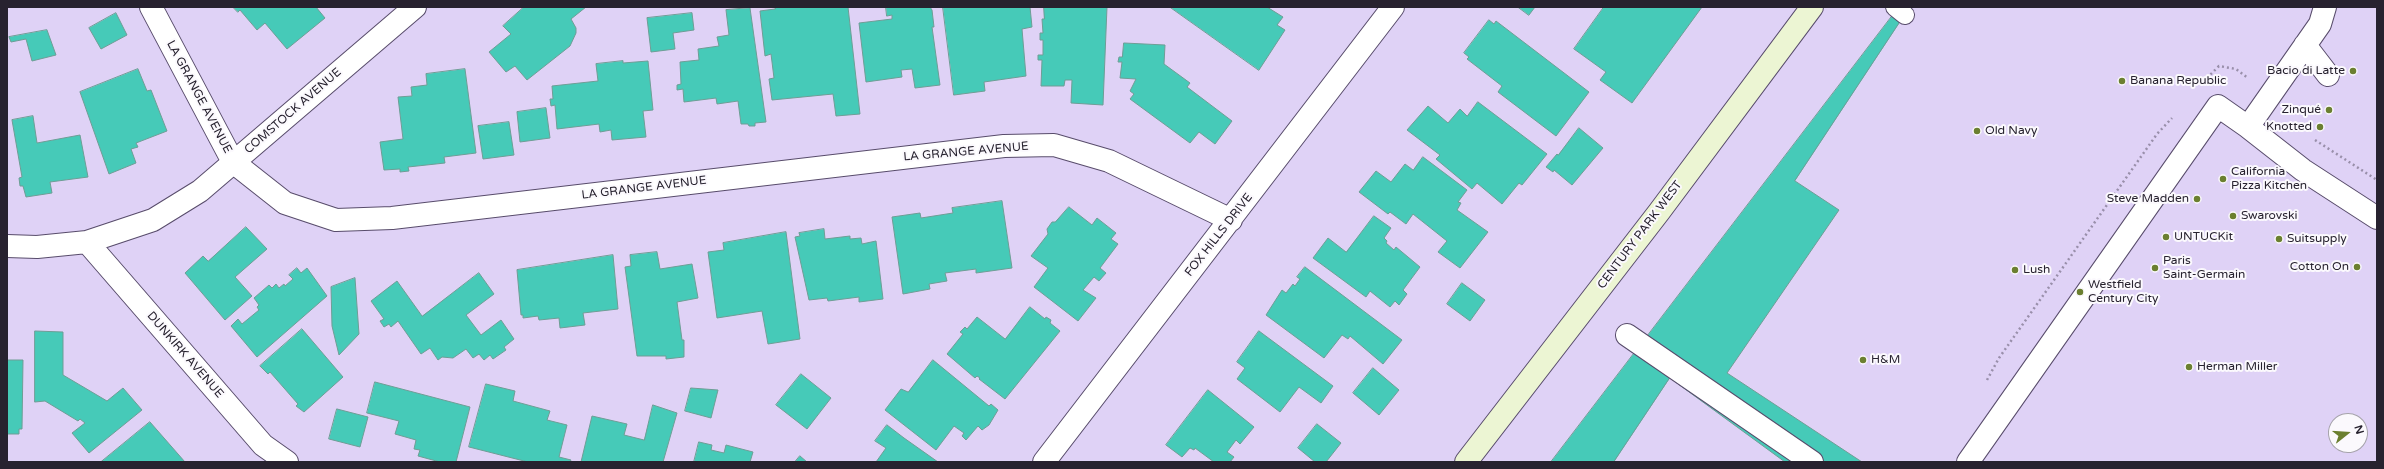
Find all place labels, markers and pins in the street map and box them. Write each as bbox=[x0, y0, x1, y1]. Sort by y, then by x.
place label: Bacio di Latte bbox=[2267, 64, 2345, 78]
marker: Bacio di Latte bbox=[2348, 66, 2358, 76]
place label: Banana Republic bbox=[2130, 74, 2226, 88]
marker: Banana Republic bbox=[2117, 76, 2127, 86]
place label: Zinqué bbox=[2281, 103, 2321, 117]
marker: Zinqué bbox=[2324, 105, 2334, 115]
place label: Knotted bbox=[2266, 120, 2312, 134]
marker: Knotted bbox=[2315, 122, 2325, 132]
place label: Old Navy bbox=[1985, 124, 2037, 138]
marker: Old Navy bbox=[1972, 126, 1982, 136]
place label: California Pizza Kitchen bbox=[2231, 165, 2307, 193]
marker: California Pizza Kitchen bbox=[2218, 174, 2228, 184]
place label: Steve Madden bbox=[2107, 192, 2189, 206]
marker: Steve Madden bbox=[2192, 194, 2202, 204]
place label: Swarovski bbox=[2241, 209, 2297, 223]
marker: Swarovski bbox=[2228, 211, 2238, 221]
place label: UNTUCKit bbox=[2174, 230, 2233, 244]
marker: UNTUCKit bbox=[2161, 232, 2171, 242]
place label: Suitsupply bbox=[2287, 232, 2347, 246]
marker: Suitsupply bbox=[2274, 234, 2284, 244]
place label: Paris Saint-Germain bbox=[2163, 254, 2245, 282]
place label: Cotton On bbox=[2290, 260, 2349, 274]
marker: Cotton On bbox=[2352, 262, 2362, 272]
place label: Lush bbox=[2023, 263, 2050, 277]
marker: Paris Saint-Germain bbox=[2150, 263, 2160, 273]
marker: Lush bbox=[2010, 265, 2020, 275]
place label: Westfield Century City bbox=[2088, 278, 2158, 306]
marker: Westfield Century City bbox=[2075, 287, 2085, 297]
place label: H&M bbox=[1871, 353, 1900, 367]
marker: H&M bbox=[1858, 355, 1868, 365]
place label: Herman Miller bbox=[2197, 360, 2277, 374]
marker: Herman Miller bbox=[2184, 362, 2194, 372]

